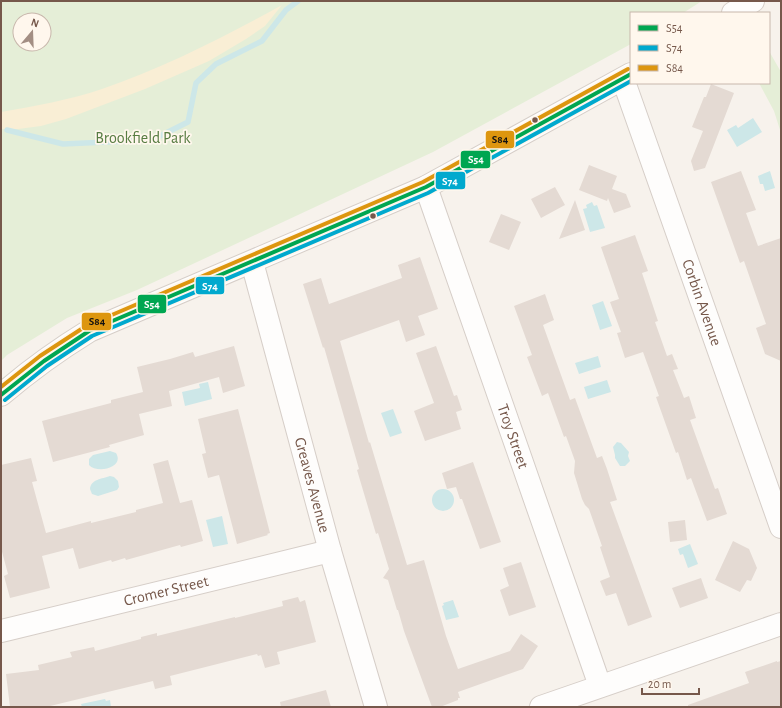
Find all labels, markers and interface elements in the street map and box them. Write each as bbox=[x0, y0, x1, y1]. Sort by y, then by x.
north arrow bbox=[12, 12, 52, 52]
legend bbox=[630, 12, 770, 84]
text: N bbox=[30, 17, 41, 29]
text: S54 bbox=[666, 22, 683, 34]
text: S74 bbox=[666, 42, 683, 54]
text: S84 bbox=[666, 62, 683, 74]
unlabelled marker bbox=[530, 115, 540, 125]
park label: Brookfield Park bbox=[95, 130, 191, 146]
line badge: S84 bbox=[485, 130, 515, 149]
text: S84 bbox=[492, 134, 509, 145]
line badge: S54 bbox=[460, 150, 491, 169]
text: S54 bbox=[468, 154, 484, 165]
line badge: S74 bbox=[435, 171, 466, 190]
text: S74 bbox=[442, 176, 458, 187]
unlabelled marker bbox=[368, 211, 378, 221]
street label: Corbin Avenue bbox=[679, 257, 724, 348]
line badge: S74 bbox=[195, 276, 225, 295]
text: S74 bbox=[202, 281, 218, 292]
line badge: S54 bbox=[137, 294, 167, 314]
text: S54 bbox=[144, 299, 160, 310]
line badge: S84 bbox=[81, 312, 112, 331]
text: S84 bbox=[89, 316, 106, 327]
street label: Troy Street bbox=[494, 402, 531, 470]
street label: Greaves Avenue bbox=[292, 436, 333, 535]
street label: Cromer Street bbox=[122, 573, 210, 609]
scale bar bbox=[642, 670, 699, 696]
text: 20 m bbox=[648, 678, 671, 690]

